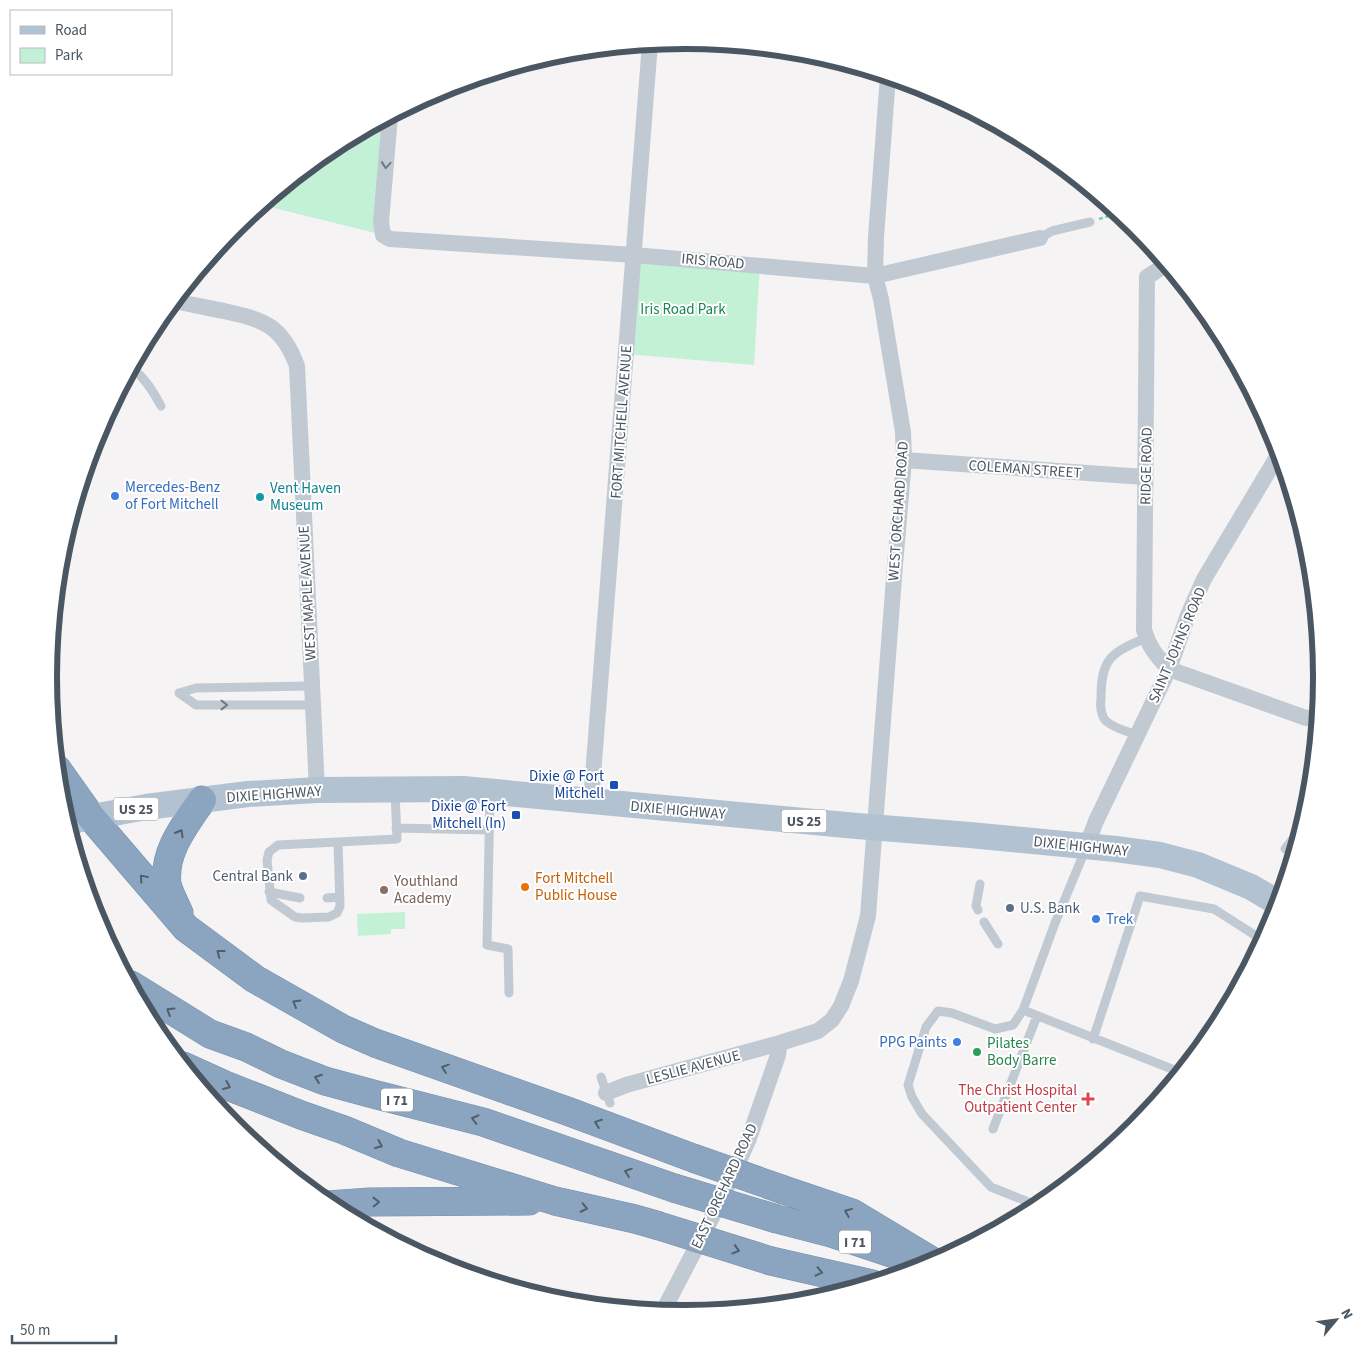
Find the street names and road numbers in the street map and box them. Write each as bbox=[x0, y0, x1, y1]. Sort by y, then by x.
street label: IRIS ROAD bbox=[681, 248, 745, 275]
street label: FORT MITCHELL AVENUE bbox=[606, 344, 637, 499]
street label: RIDGE ROAD bbox=[1135, 427, 1158, 505]
street label: WEST ORCHARD ROAD bbox=[883, 441, 914, 582]
street label: COLEMAN STREET bbox=[968, 455, 1082, 484]
street label: WEST MAPLE AVENUE bbox=[293, 525, 322, 661]
street label: SAINT JOHNS ROAD bbox=[1144, 584, 1211, 706]
street label: DIXIE HIGHWAY bbox=[226, 781, 323, 808]
street label: DIXIE HIGHWAY bbox=[630, 796, 727, 825]
road number: US 25 bbox=[114, 798, 158, 821]
road number: US 25 bbox=[782, 809, 826, 832]
street label: DIXIE HIGHWAY bbox=[1032, 831, 1130, 862]
street label: LESLIE AVENUE bbox=[644, 1045, 742, 1090]
road number: I 71 bbox=[381, 1088, 413, 1112]
street label: EAST ORCHARD ROAD bbox=[686, 1120, 763, 1252]
road number: I 71 bbox=[839, 1230, 871, 1254]

